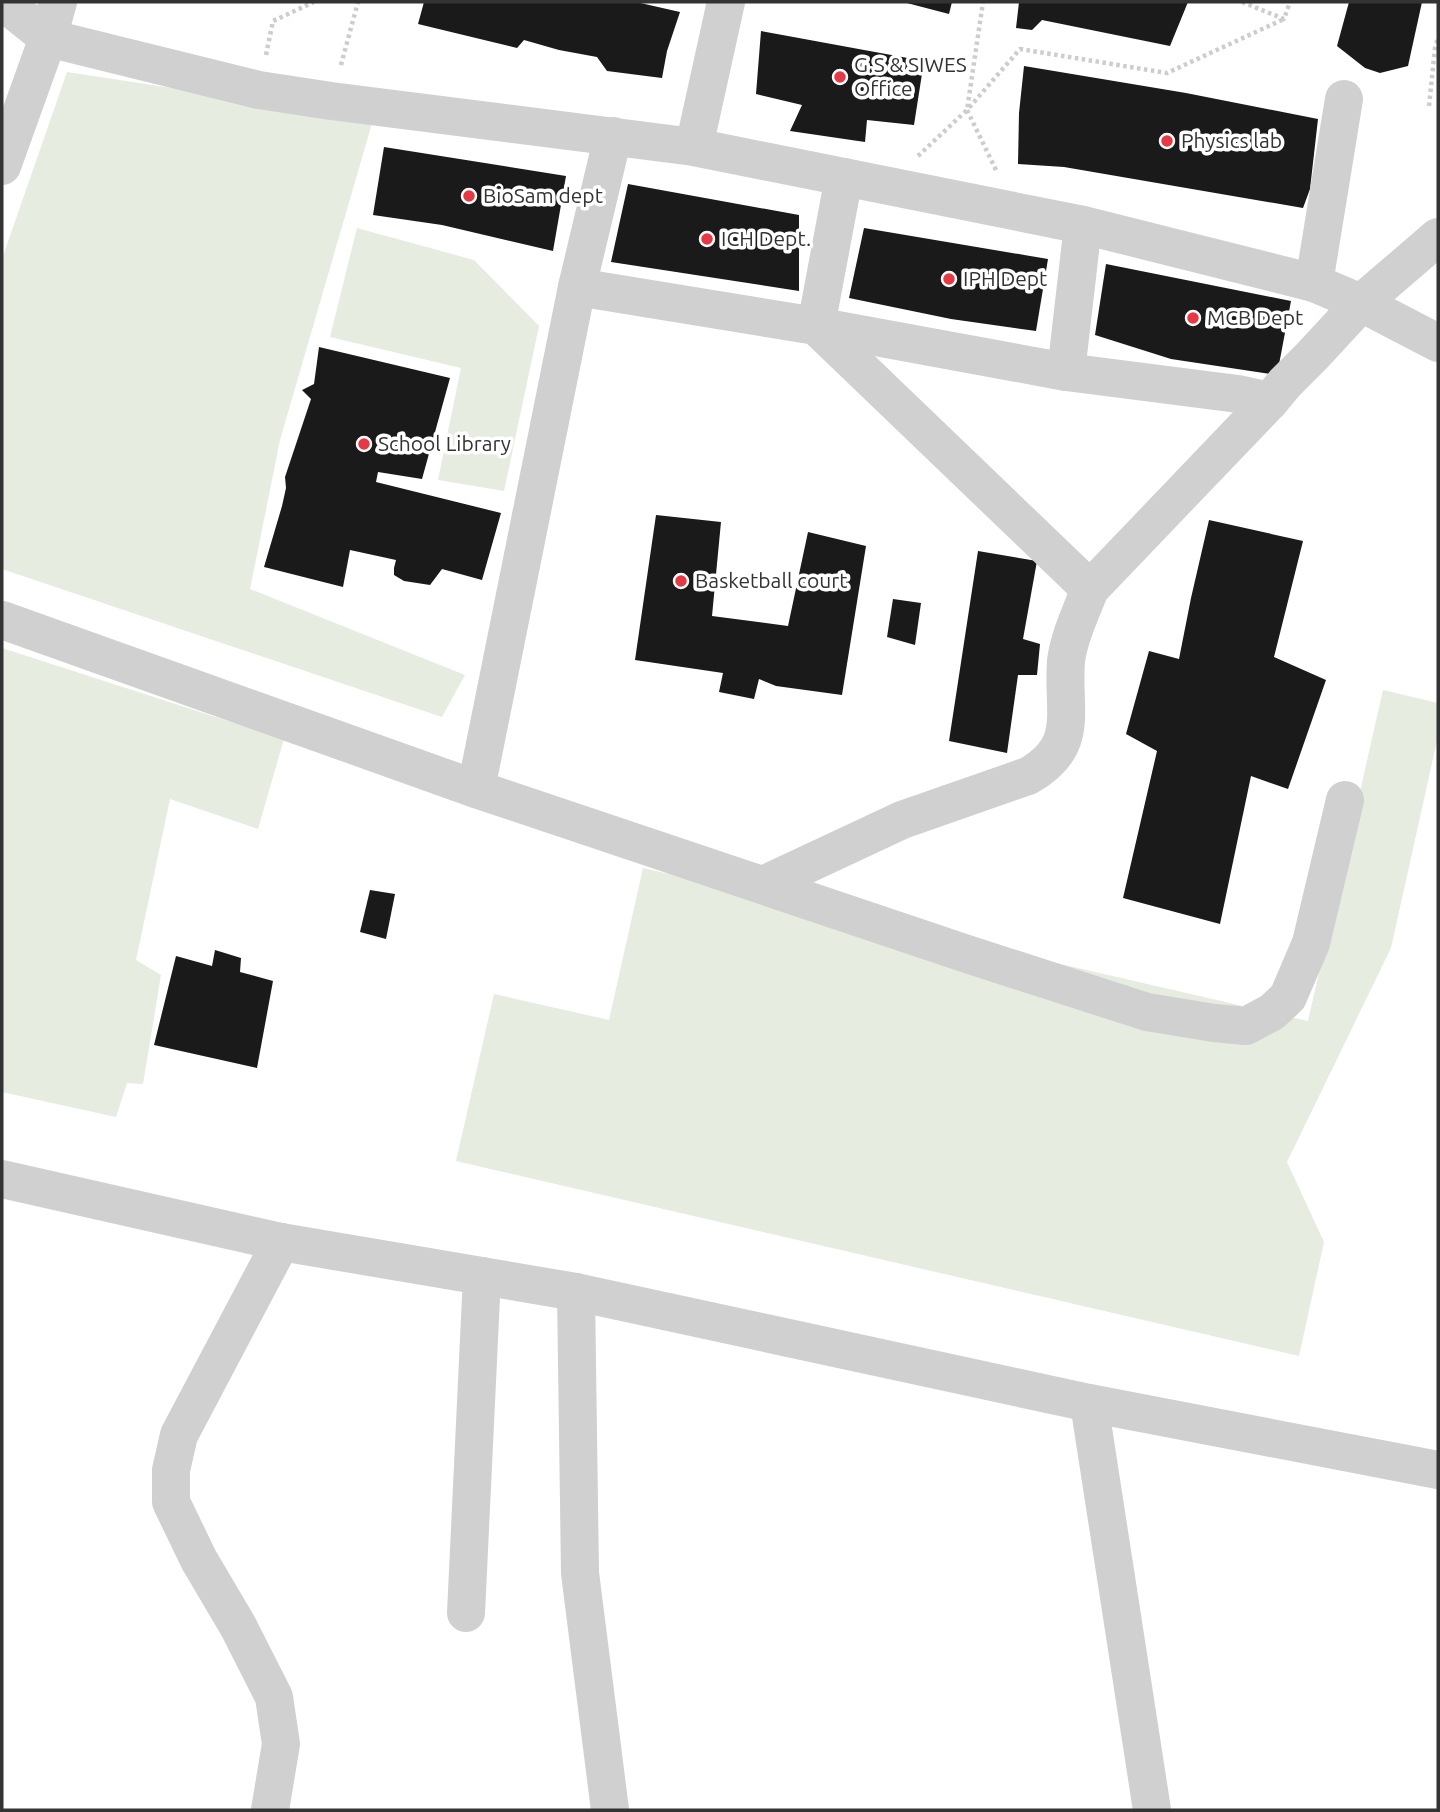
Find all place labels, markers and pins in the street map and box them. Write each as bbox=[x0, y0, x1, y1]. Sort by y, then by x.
place label: G.S & SIWES Office bbox=[854, 52, 967, 100]
marker: G.S & SIWES Office bbox=[832, 69, 848, 85]
place label: Physics lab bbox=[1181, 128, 1282, 152]
marker: Physics lab bbox=[1159, 133, 1175, 149]
place label: BioSam dept bbox=[483, 183, 603, 207]
marker: BioSam dept bbox=[461, 188, 477, 204]
place label: ICH Dept. bbox=[721, 226, 811, 250]
marker: ICH Dept. bbox=[699, 231, 715, 247]
place label: IPH Dept bbox=[963, 266, 1047, 290]
marker: IPH Dept bbox=[941, 271, 957, 287]
place label: MCB Dept bbox=[1207, 305, 1303, 329]
marker: MCB Dept bbox=[1185, 310, 1201, 326]
place label: School Library bbox=[378, 431, 511, 455]
marker: School Library bbox=[356, 436, 372, 452]
place label: Basketball court bbox=[695, 568, 847, 592]
marker: Basketball court bbox=[673, 573, 689, 589]

